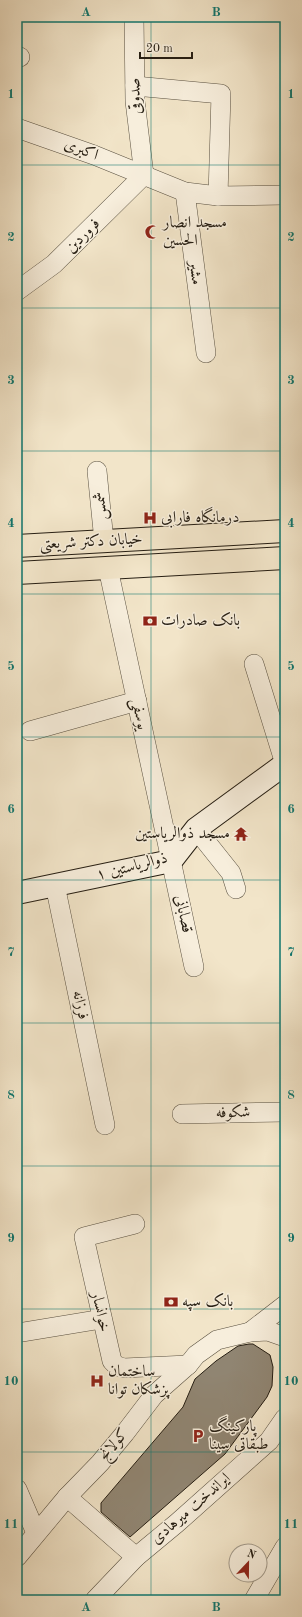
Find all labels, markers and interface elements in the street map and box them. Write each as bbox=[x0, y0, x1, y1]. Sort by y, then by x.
text: A bbox=[81, 6, 91, 19]
text: B bbox=[211, 6, 221, 19]
scale bar bbox=[140, 34, 192, 60]
text: 20 m bbox=[146, 43, 173, 55]
street label: صدوقی bbox=[126, 77, 145, 115]
text: 1 bbox=[7, 88, 15, 101]
text: 1 bbox=[287, 88, 295, 101]
street label: اکبری bbox=[61, 135, 101, 165]
place label: مسجد انصار الحسین bbox=[161, 215, 227, 249]
street label: فروردین bbox=[63, 216, 104, 257]
mosque icon: مسجد انصار الحسین bbox=[144, 224, 160, 240]
text: 2 bbox=[7, 231, 15, 244]
text: 2 bbox=[287, 231, 295, 244]
street label: مشیر bbox=[185, 258, 204, 286]
text: 3 bbox=[7, 374, 15, 387]
text: 3 bbox=[287, 374, 295, 387]
street label: شمس bbox=[92, 491, 111, 521]
place label: درمانگاه فارابی bbox=[161, 506, 239, 528]
hospital icon: درمانگاه فارابی bbox=[142, 510, 158, 526]
text: 4 bbox=[7, 517, 15, 530]
text: 4 bbox=[287, 517, 295, 530]
street label: خیابان دکتر شریعتی bbox=[39, 530, 143, 555]
place label: بانک صادرات bbox=[161, 611, 240, 629]
bank icon: بانک صادرات bbox=[142, 613, 158, 629]
text: 5 bbox=[7, 660, 15, 673]
text: 5 bbox=[287, 660, 295, 673]
street label: یوسفی bbox=[126, 697, 150, 733]
text: 6 bbox=[7, 803, 15, 816]
text: 6 bbox=[287, 803, 295, 816]
place label: مسجد ذوالریاستین bbox=[135, 825, 230, 843]
temple icon: مسجد ذوالریاستین bbox=[233, 826, 249, 842]
street label: ذوالریاستین ۱ bbox=[94, 849, 170, 885]
street label: قصابانی bbox=[171, 894, 195, 934]
text: 7 bbox=[7, 946, 15, 959]
text: 7 bbox=[287, 946, 295, 959]
street label: فرزانه bbox=[68, 989, 91, 1021]
text: 8 bbox=[7, 1089, 15, 1102]
text: 8 bbox=[287, 1089, 295, 1102]
street label: شکوفه bbox=[215, 1103, 251, 1122]
text: 9 bbox=[7, 1232, 15, 1245]
text: 9 bbox=[287, 1232, 295, 1245]
street label: خوانسار bbox=[87, 1288, 112, 1334]
place label: بانک سپه bbox=[182, 1292, 233, 1312]
bank icon: بانک سپه bbox=[163, 1294, 179, 1310]
place label: ساختمان پزشکان توانا bbox=[108, 1364, 171, 1399]
hospital icon: ساختمان پزشکان توانا bbox=[89, 1373, 105, 1389]
text: 10 bbox=[3, 1375, 19, 1388]
text: 10 bbox=[283, 1375, 299, 1388]
place label: پارکینگ طبقاتی سینا bbox=[209, 1415, 268, 1453]
street label: کولانج bbox=[95, 1425, 135, 1467]
parking icon: پارکینگ طبقاتی سینا bbox=[190, 1428, 206, 1444]
street label: ایراندخت میرهادی bbox=[148, 1470, 234, 1548]
text: 11 bbox=[3, 1518, 19, 1531]
text: 11 bbox=[283, 1518, 299, 1531]
north arrow bbox=[228, 1543, 268, 1583]
text: N bbox=[245, 1548, 258, 1562]
text: A bbox=[81, 1601, 91, 1614]
text: B bbox=[211, 1601, 221, 1614]

